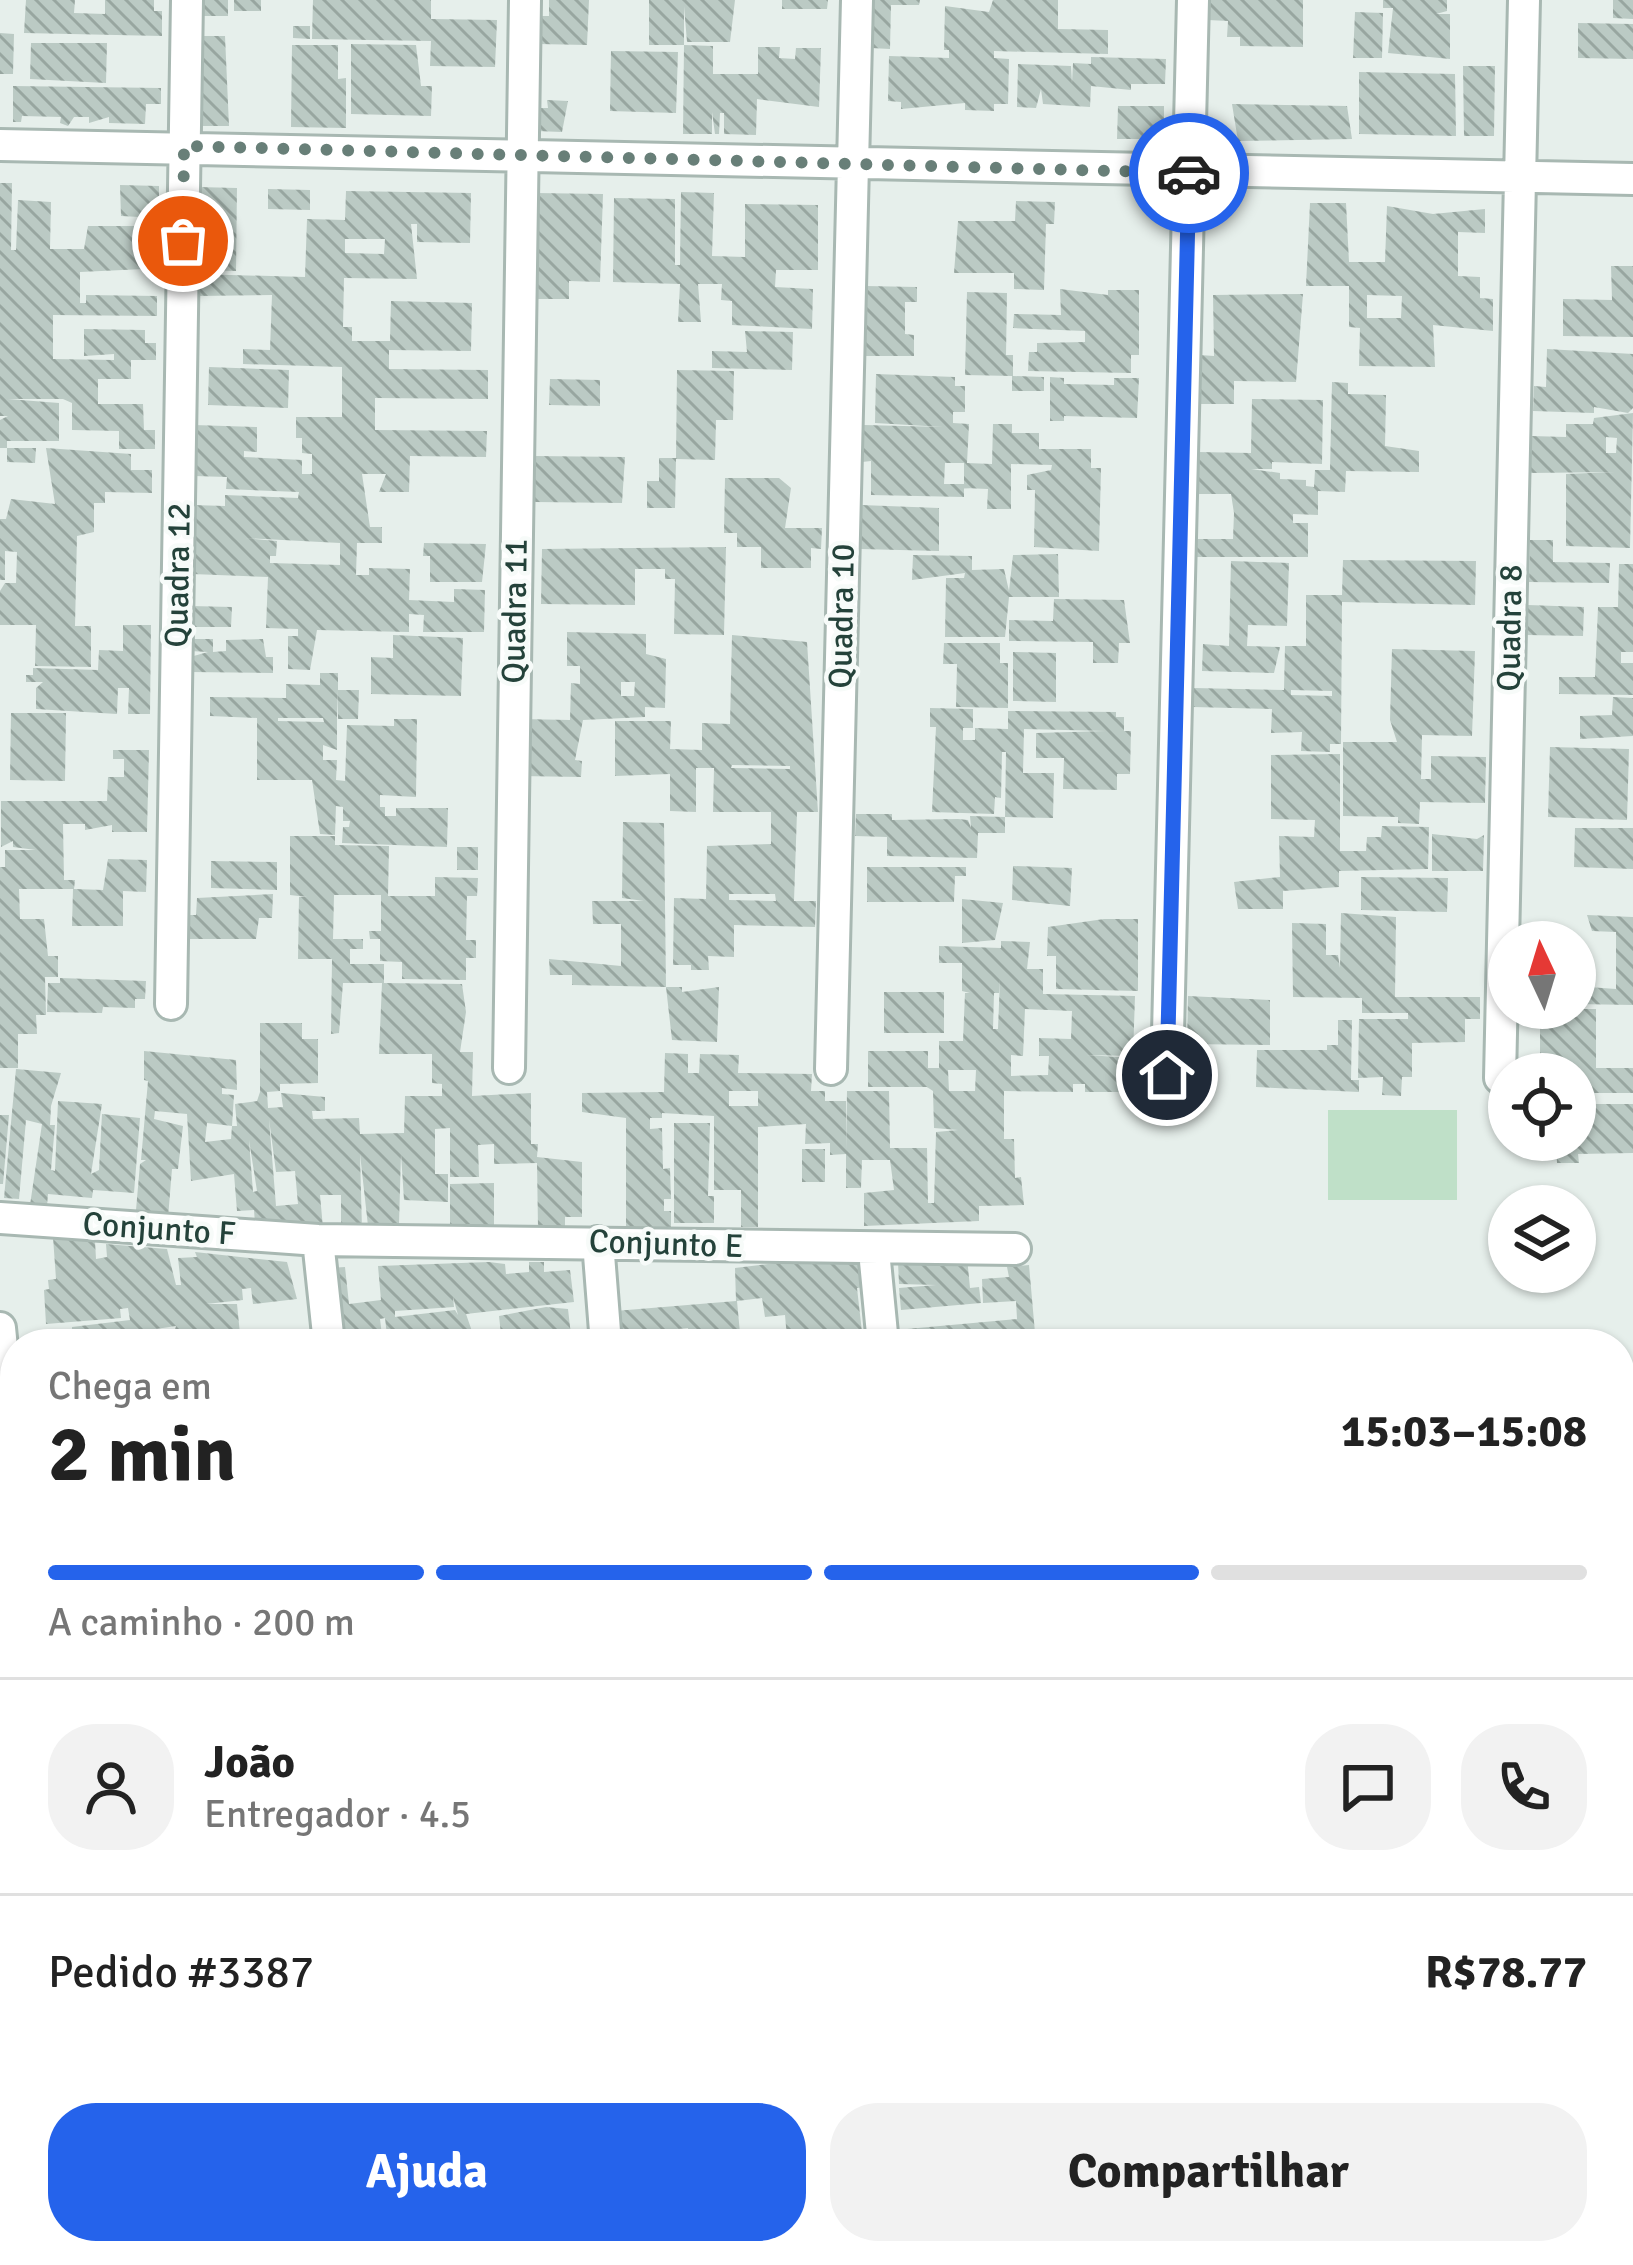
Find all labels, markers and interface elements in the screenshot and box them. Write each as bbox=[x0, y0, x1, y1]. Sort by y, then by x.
courier bbox=[1129, 113, 1249, 233]
icon: car bbox=[1156, 140, 1222, 206]
pin bbox=[132, 190, 234, 292]
icon: bag bbox=[150, 208, 216, 274]
street label: Quadra 12 bbox=[156, 502, 200, 648]
street label: Quadra 11 bbox=[493, 538, 537, 684]
street label: Quadra 10 bbox=[820, 543, 864, 689]
street label: Quadra 8 bbox=[1488, 564, 1532, 692]
north arrow bbox=[1488, 921, 1596, 1029]
map controls bbox=[1488, 921, 1596, 1293]
pin bbox=[1116, 1024, 1218, 1126]
icon: home bbox=[1134, 1042, 1200, 1108]
button: locate bbox=[1488, 1053, 1596, 1161]
button: layers bbox=[1488, 1185, 1596, 1293]
street label: Conjunto F bbox=[81, 1203, 237, 1255]
street label: Conjunto E bbox=[588, 1221, 744, 1267]
text: Chega em bbox=[48, 1362, 212, 1410]
text: 15:03–15:08 bbox=[1341, 1404, 1587, 1459]
text: 2 min bbox=[48, 1407, 236, 1503]
text: A caminho · 200 m bbox=[48, 1598, 355, 1646]
button: person bbox=[48, 1724, 174, 1850]
button: chat bbox=[1305, 1724, 1431, 1850]
button: phone bbox=[1461, 1724, 1587, 1850]
text: João bbox=[204, 1735, 295, 1790]
text: Entregador · 4.5 bbox=[204, 1790, 471, 1838]
text: Pedido #3387 bbox=[48, 1945, 314, 2000]
text: R$78.77 bbox=[1425, 1945, 1587, 2000]
button: Ajuda bbox=[48, 2103, 806, 2241]
button: Compartilhar bbox=[830, 2103, 1587, 2241]

